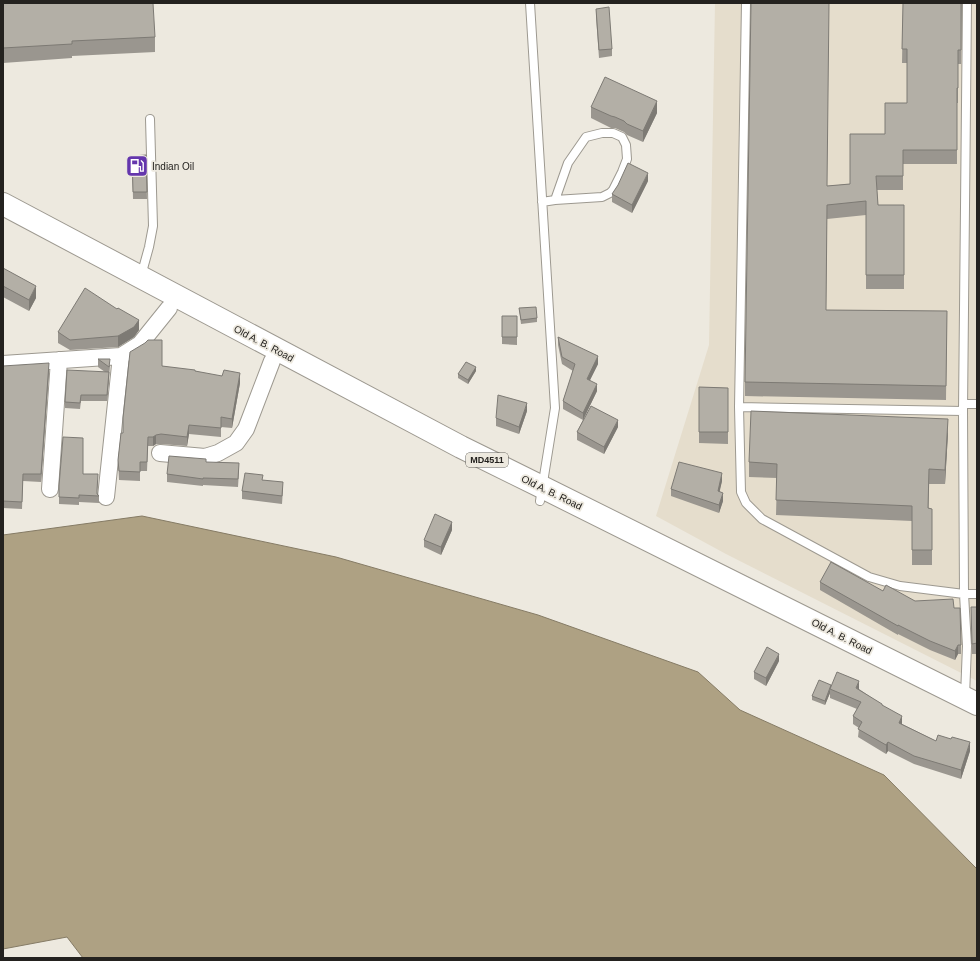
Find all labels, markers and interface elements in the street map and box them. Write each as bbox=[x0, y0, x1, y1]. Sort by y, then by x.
fuel station icon: Indian Oil bbox=[124, 153, 150, 179]
place label: Indian Oil bbox=[152, 161, 194, 172]
street label: Old A. B. Road bbox=[232, 323, 296, 364]
road number: MD4511 bbox=[466, 453, 508, 467]
street label: Old A. B. Road bbox=[520, 473, 584, 512]
street label: Old A. B. Road bbox=[810, 617, 874, 656]

